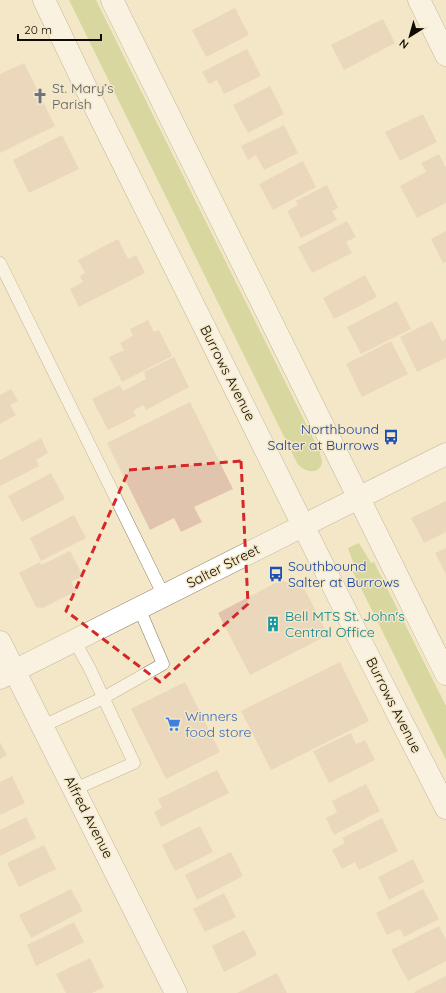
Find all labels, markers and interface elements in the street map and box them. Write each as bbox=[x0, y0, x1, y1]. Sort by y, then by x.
scale bar bbox=[18, 16, 101, 42]
north arrow bbox=[390, 16, 430, 56]
text: 20 m bbox=[24, 22, 52, 37]
text: N bbox=[397, 36, 411, 52]
place label: St. Mary’s Parish bbox=[52, 79, 114, 113]
church icon: St. Mary’s Parish bbox=[31, 87, 49, 105]
street label: Burrows Avenue bbox=[196, 322, 260, 424]
place label: Northbound Salter at Burrows bbox=[268, 420, 379, 454]
bus stop icon: Northbound Salter at Burrows bbox=[382, 428, 400, 446]
street label: Salter Street bbox=[183, 540, 263, 592]
place label: Southbound Salter at Burrows bbox=[288, 557, 399, 591]
bus stop icon: Southbound Salter at Burrows bbox=[267, 565, 285, 583]
place label: Bell MTS St. John's Central Office bbox=[285, 607, 405, 641]
building icon: Bell MTS St. John's Central Office bbox=[264, 615, 282, 633]
street label: Burrows Avenue bbox=[362, 654, 426, 756]
place label: Winners food store bbox=[185, 707, 252, 741]
supermarket icon: Winners food store bbox=[164, 715, 182, 733]
street label: Alfred Avenue bbox=[60, 773, 118, 861]

